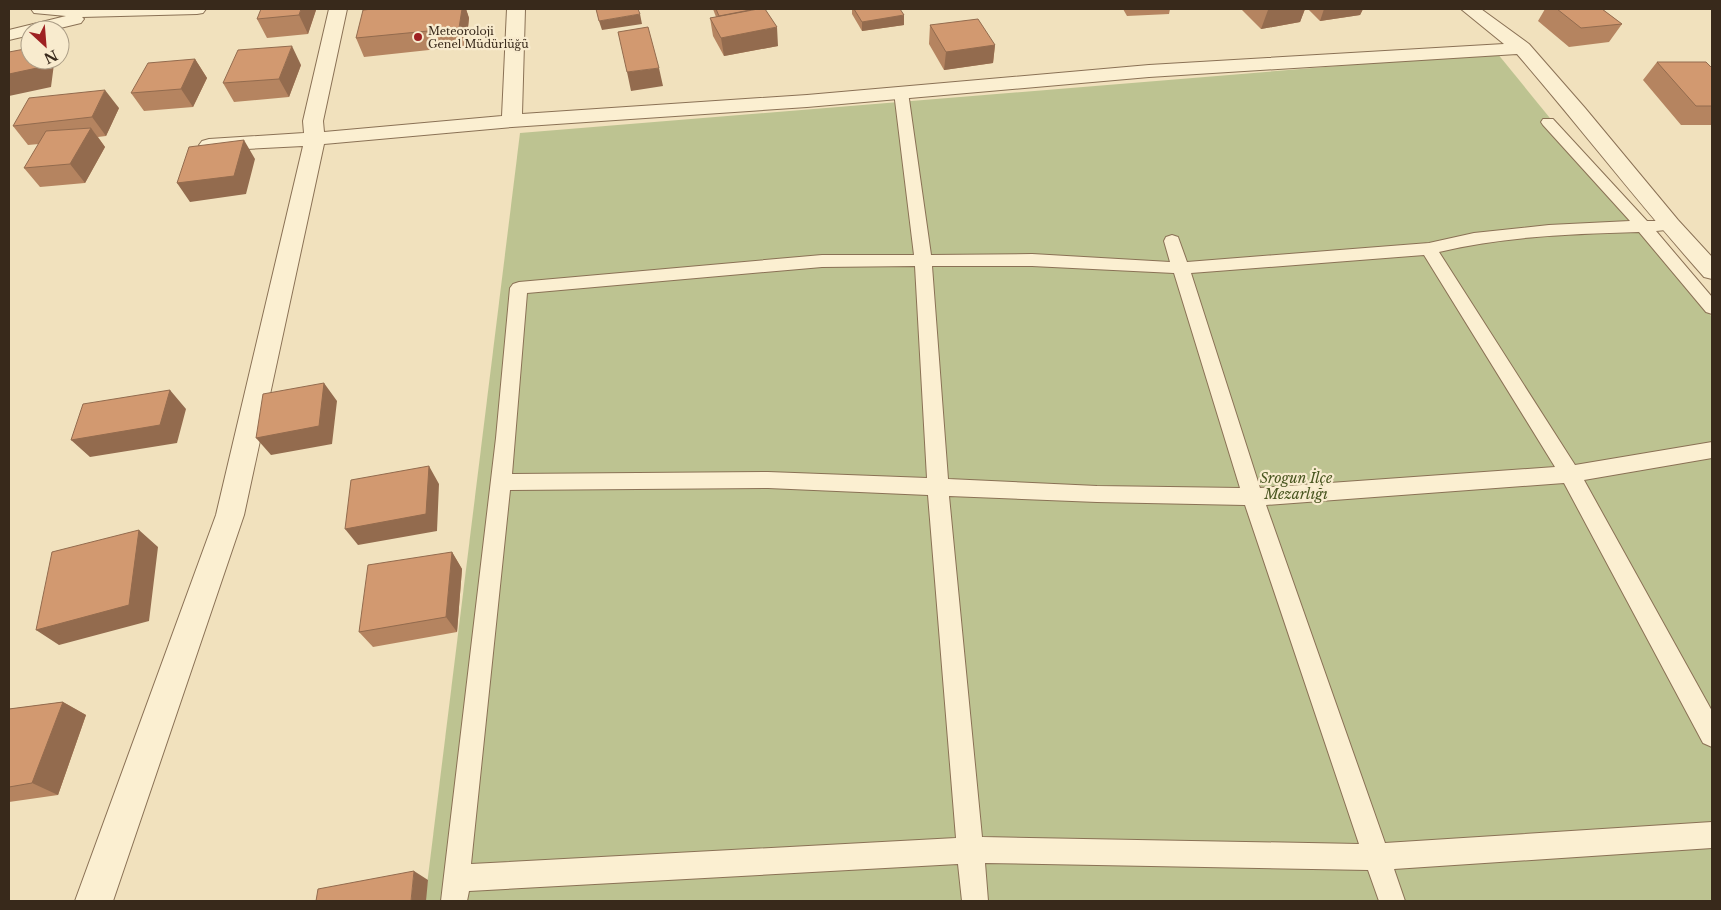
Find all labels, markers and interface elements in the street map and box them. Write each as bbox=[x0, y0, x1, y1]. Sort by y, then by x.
north arrow bbox=[20, 20, 70, 70]
place label: Meteoroloji Genel Müdürlüğü bbox=[428, 24, 529, 51]
marker: Meteoroloji Genel Müdürlüğü bbox=[412, 31, 424, 43]
text: N bbox=[41, 46, 61, 68]
park label: Srogun İlçe Mezarlığı bbox=[1260, 468, 1333, 503]

